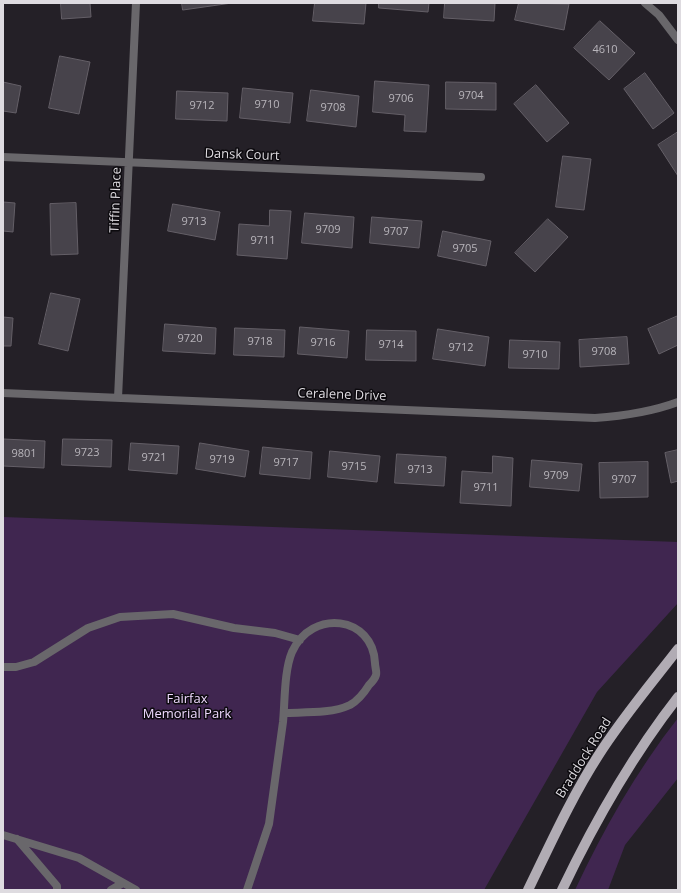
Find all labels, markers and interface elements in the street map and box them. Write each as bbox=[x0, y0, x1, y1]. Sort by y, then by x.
house number: 4610 bbox=[592, 43, 618, 57]
house number: 9704 bbox=[458, 89, 484, 103]
house number: 9706 bbox=[388, 92, 414, 106]
house number: 9710 bbox=[254, 98, 280, 112]
house number: 9712 bbox=[189, 99, 215, 113]
house number: 9708 bbox=[320, 101, 346, 115]
street label: Dansk Court bbox=[204, 146, 280, 164]
street label: Tiffin Place bbox=[107, 167, 125, 233]
house number: 9713 bbox=[181, 215, 207, 229]
house number: 9709 bbox=[315, 223, 341, 237]
house number: 9707 bbox=[383, 225, 409, 239]
house number: 9711 bbox=[250, 234, 276, 248]
house number: 9705 bbox=[452, 242, 478, 256]
house number: 9720 bbox=[177, 332, 203, 346]
house number: 9718 bbox=[247, 335, 273, 349]
house number: 9716 bbox=[310, 336, 336, 350]
house number: 9714 bbox=[378, 338, 404, 352]
house number: 9712 bbox=[448, 341, 474, 355]
house number: 9708 bbox=[591, 345, 617, 359]
house number: 9710 bbox=[522, 348, 548, 362]
street label: Ceralene Drive bbox=[297, 386, 387, 404]
house number: 9723 bbox=[74, 446, 100, 460]
house number: 9801 bbox=[11, 447, 37, 461]
house number: 9721 bbox=[141, 451, 167, 465]
house number: 9719 bbox=[209, 453, 235, 467]
house number: 9717 bbox=[273, 456, 299, 470]
house number: 9715 bbox=[341, 460, 367, 474]
house number: 9713 bbox=[407, 463, 433, 477]
house number: 9709 bbox=[543, 469, 569, 483]
house number: 9707 bbox=[611, 473, 637, 487]
house number: 9711 bbox=[473, 481, 499, 495]
park label: Fairfax Memorial Park bbox=[143, 691, 231, 722]
street label: Braddock Road bbox=[553, 715, 615, 801]

